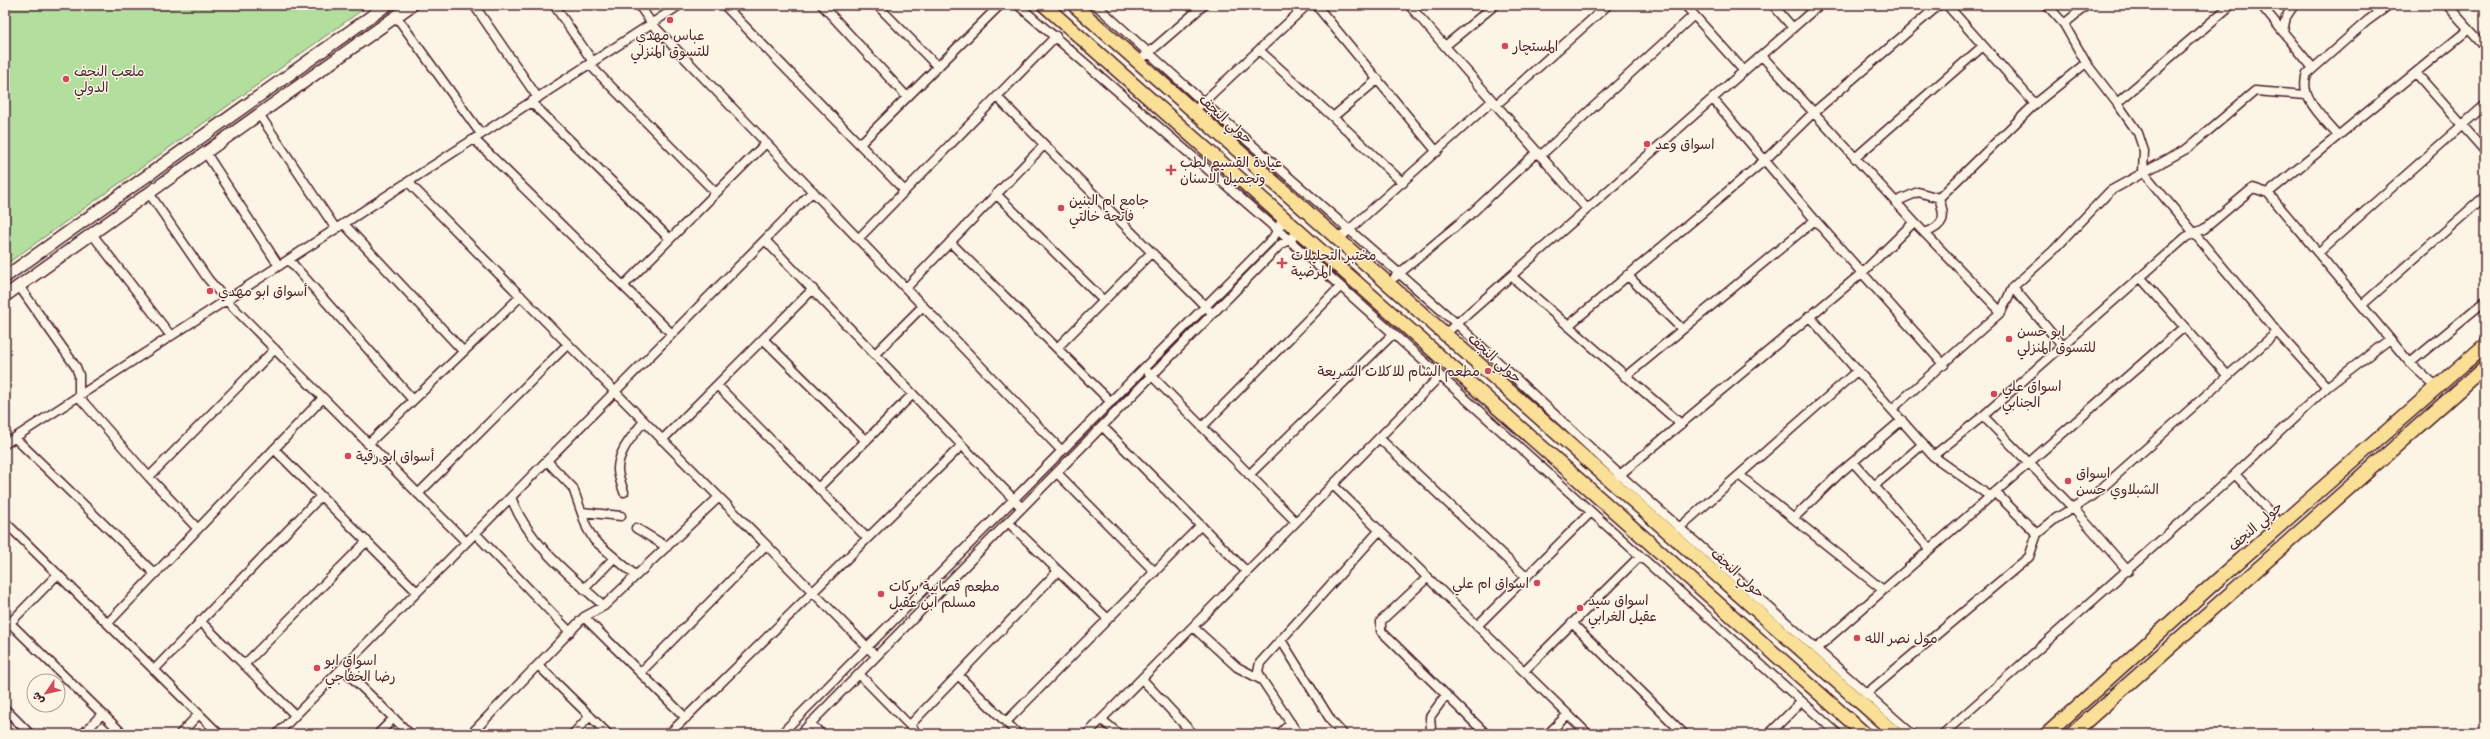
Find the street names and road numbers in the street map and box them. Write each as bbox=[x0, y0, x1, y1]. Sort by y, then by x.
street label: حولي النجف bbox=[1193, 88, 1259, 151]
street label: حولي النجف bbox=[1462, 327, 1528, 390]
street label: حولي النجف bbox=[2222, 495, 2289, 558]
street label: حولي النجف bbox=[1705, 542, 1771, 605]

